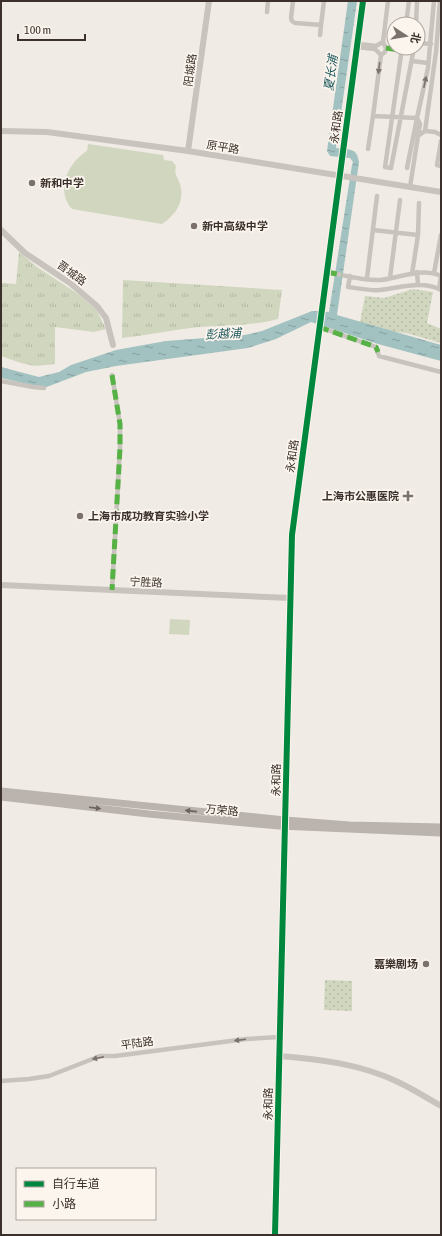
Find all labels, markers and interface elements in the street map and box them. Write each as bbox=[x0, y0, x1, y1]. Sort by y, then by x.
scale bar bbox=[18, 16, 85, 42]
north arrow bbox=[386, 16, 426, 56]
text: 100 m bbox=[24, 23, 51, 37]
text: 北 bbox=[409, 31, 423, 45]
water label: 夏长浦 bbox=[322, 52, 341, 92]
street label: 阳城路 bbox=[182, 53, 198, 87]
one-way arrow bbox=[376, 62, 382, 74]
one-way arrow bbox=[422, 76, 428, 88]
street label: 永和路 bbox=[328, 110, 344, 144]
street label: 原平路 bbox=[206, 138, 240, 156]
place label: 新和中学 bbox=[40, 177, 84, 189]
marker: 新和中学 bbox=[27, 178, 37, 188]
place label: 新中高级中学 bbox=[202, 220, 268, 232]
marker: 新中高级中学 bbox=[189, 221, 199, 231]
street label: 晋城路 bbox=[55, 258, 89, 288]
water label: 彭越浦 bbox=[205, 326, 243, 342]
street label: 永和路 bbox=[284, 439, 300, 473]
place label: 上海市公惠医院 bbox=[322, 490, 399, 502]
marker: 上海市公惠医院 bbox=[402, 490, 414, 502]
place label: 上海市成功教育实验小学 bbox=[88, 510, 209, 522]
marker: 上海市成功教育实验小学 bbox=[75, 511, 85, 521]
street label: 宁胜路 bbox=[129, 575, 163, 589]
street label: 永和路 bbox=[270, 763, 282, 797]
street label: 万荣路 bbox=[205, 803, 239, 817]
one-way arrow bbox=[89, 805, 101, 811]
one-way arrow bbox=[185, 808, 197, 815]
place label: 嘉樂剧场 bbox=[374, 958, 418, 970]
marker: 嘉樂剧场 bbox=[421, 959, 431, 969]
street label: 平陆路 bbox=[120, 1035, 154, 1051]
one-way arrow bbox=[234, 1037, 246, 1043]
one-way arrow bbox=[91, 1056, 104, 1062]
street label: 永和路 bbox=[262, 1087, 274, 1121]
legend bbox=[16, 1168, 156, 1220]
text: 自行车道 bbox=[52, 1177, 100, 1191]
text: 小路 bbox=[52, 1197, 76, 1211]

